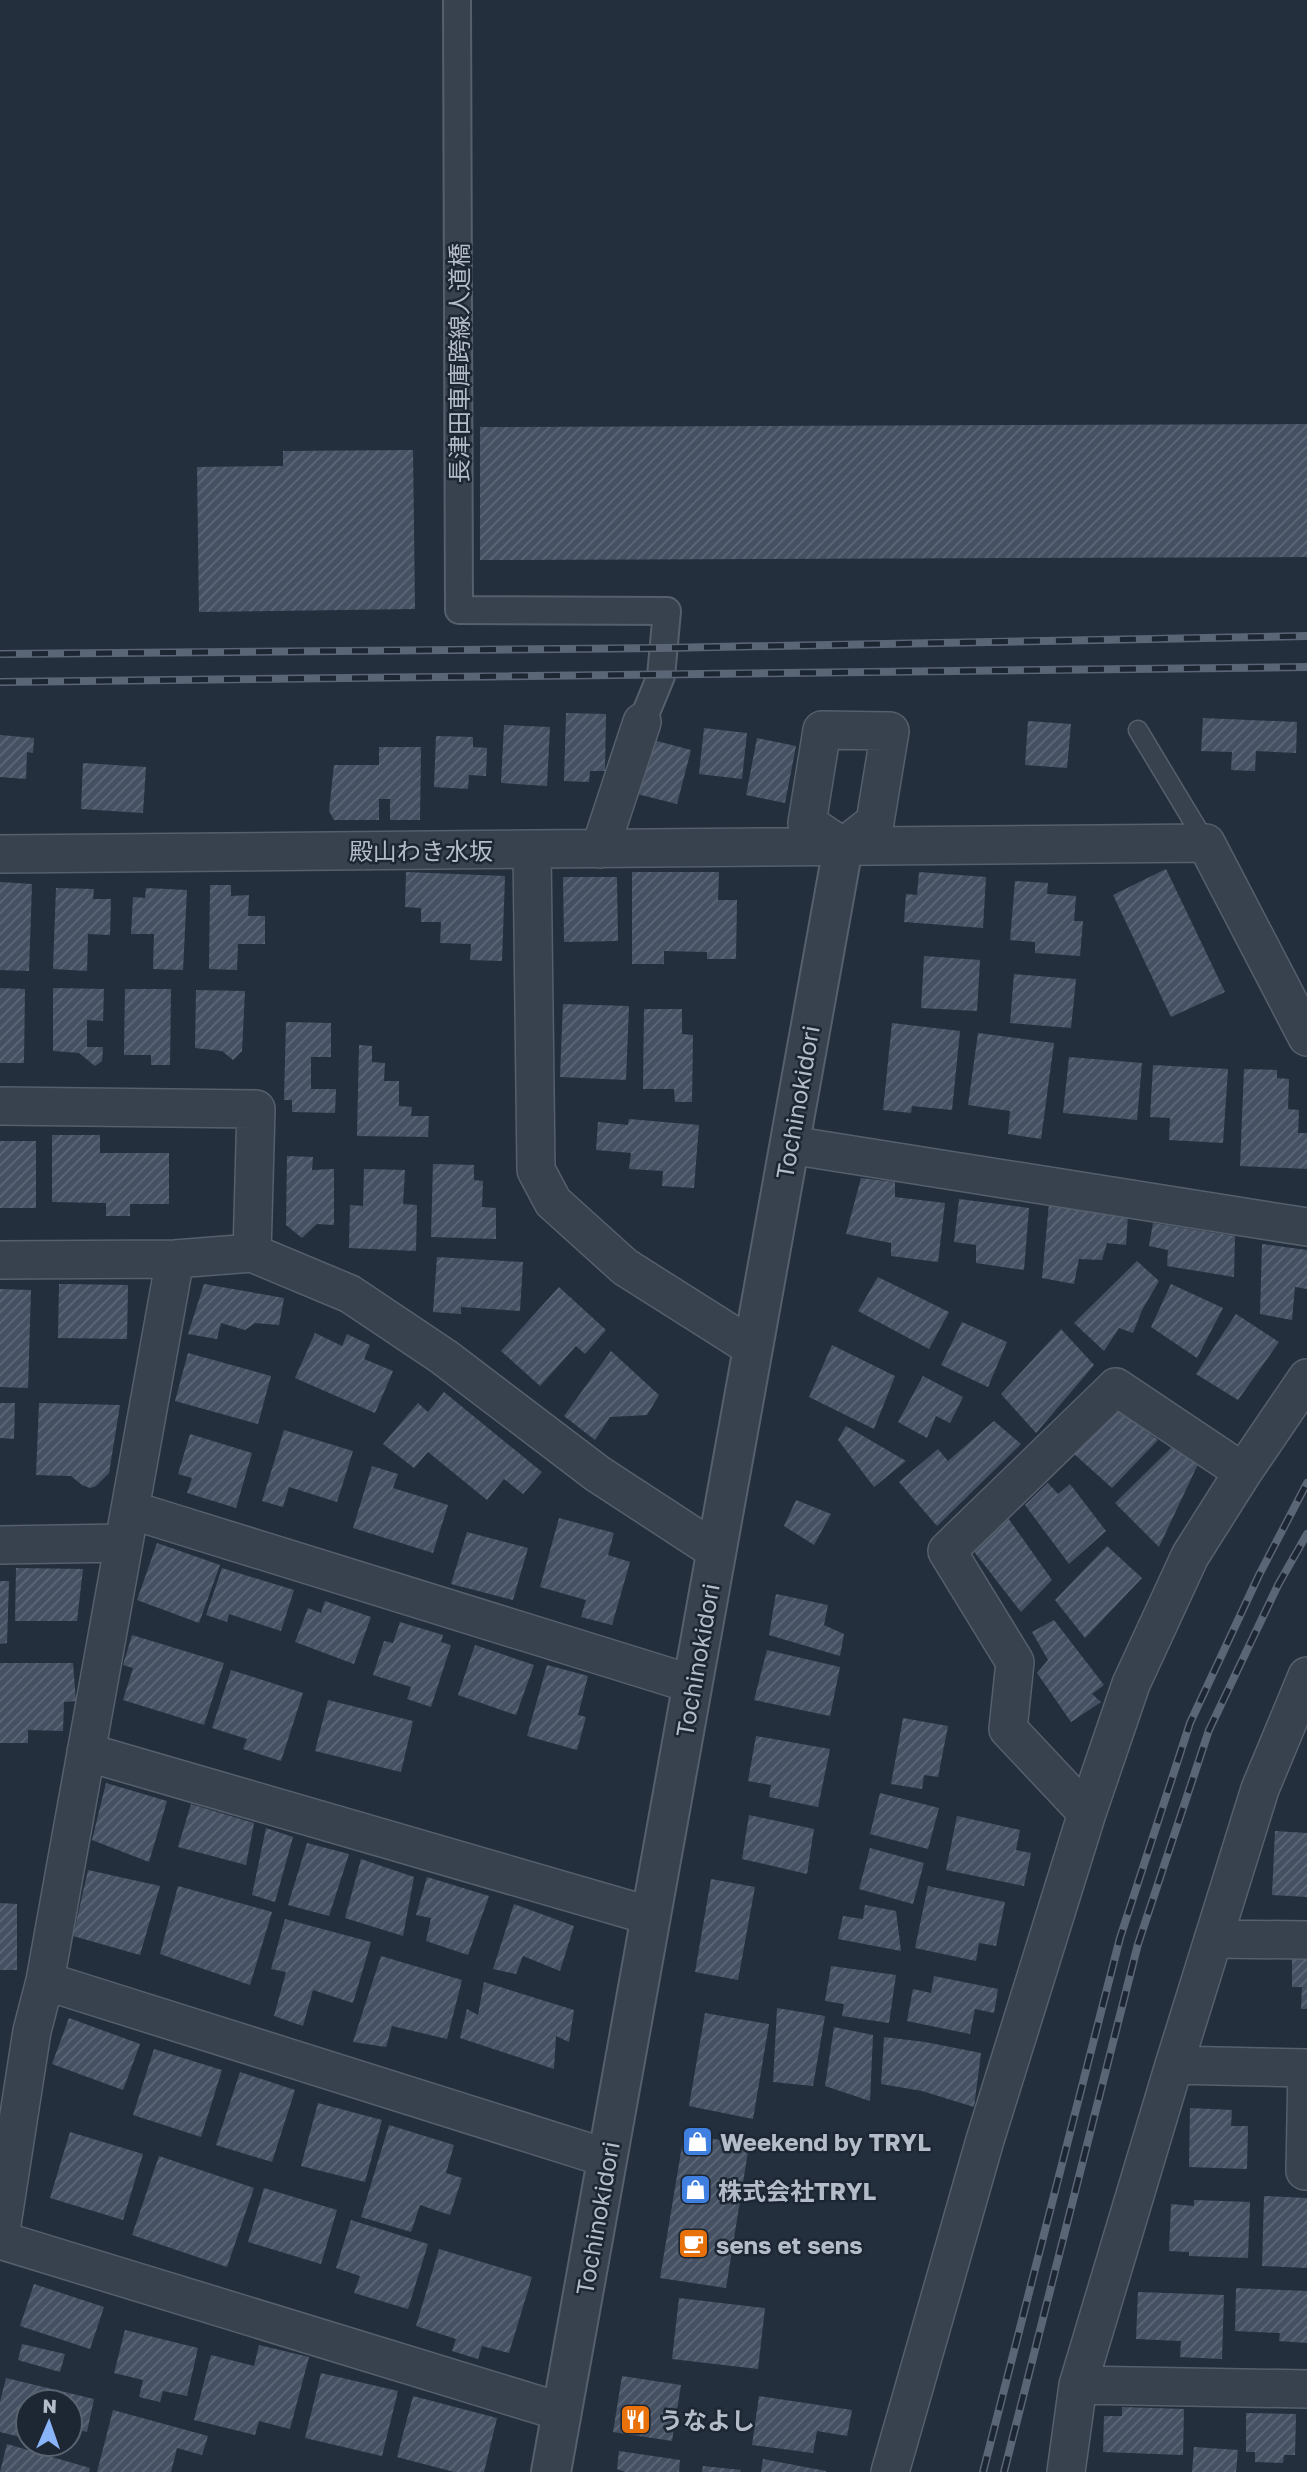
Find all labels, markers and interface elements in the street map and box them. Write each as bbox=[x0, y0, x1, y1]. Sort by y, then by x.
street label: 長津田車庫跨線人道橋 bbox=[444, 243, 473, 483]
street label: 殿山わき水坂 bbox=[349, 836, 493, 865]
street label: Tochinokidori bbox=[769, 1023, 825, 1181]
street label: Tochinokidori bbox=[669, 1581, 725, 1739]
shop icon: Weekend by TRYL bbox=[680, 2124, 714, 2158]
place label: Weekend by TRYL bbox=[720, 2127, 931, 2156]
street label: Tochinokidori bbox=[569, 2139, 625, 2297]
shop icon: 株式会社TRYL bbox=[678, 2173, 712, 2207]
place label: 株式会社TRYL bbox=[718, 2176, 876, 2205]
cafe icon: sens et sens bbox=[676, 2227, 710, 2261]
place label: sens et sens bbox=[716, 2230, 863, 2259]
north arrow bbox=[14, 2388, 84, 2458]
text: N bbox=[42, 2394, 57, 2417]
restaurant icon: うなよし bbox=[619, 2402, 653, 2436]
place label: うなよし bbox=[659, 2405, 755, 2434]

